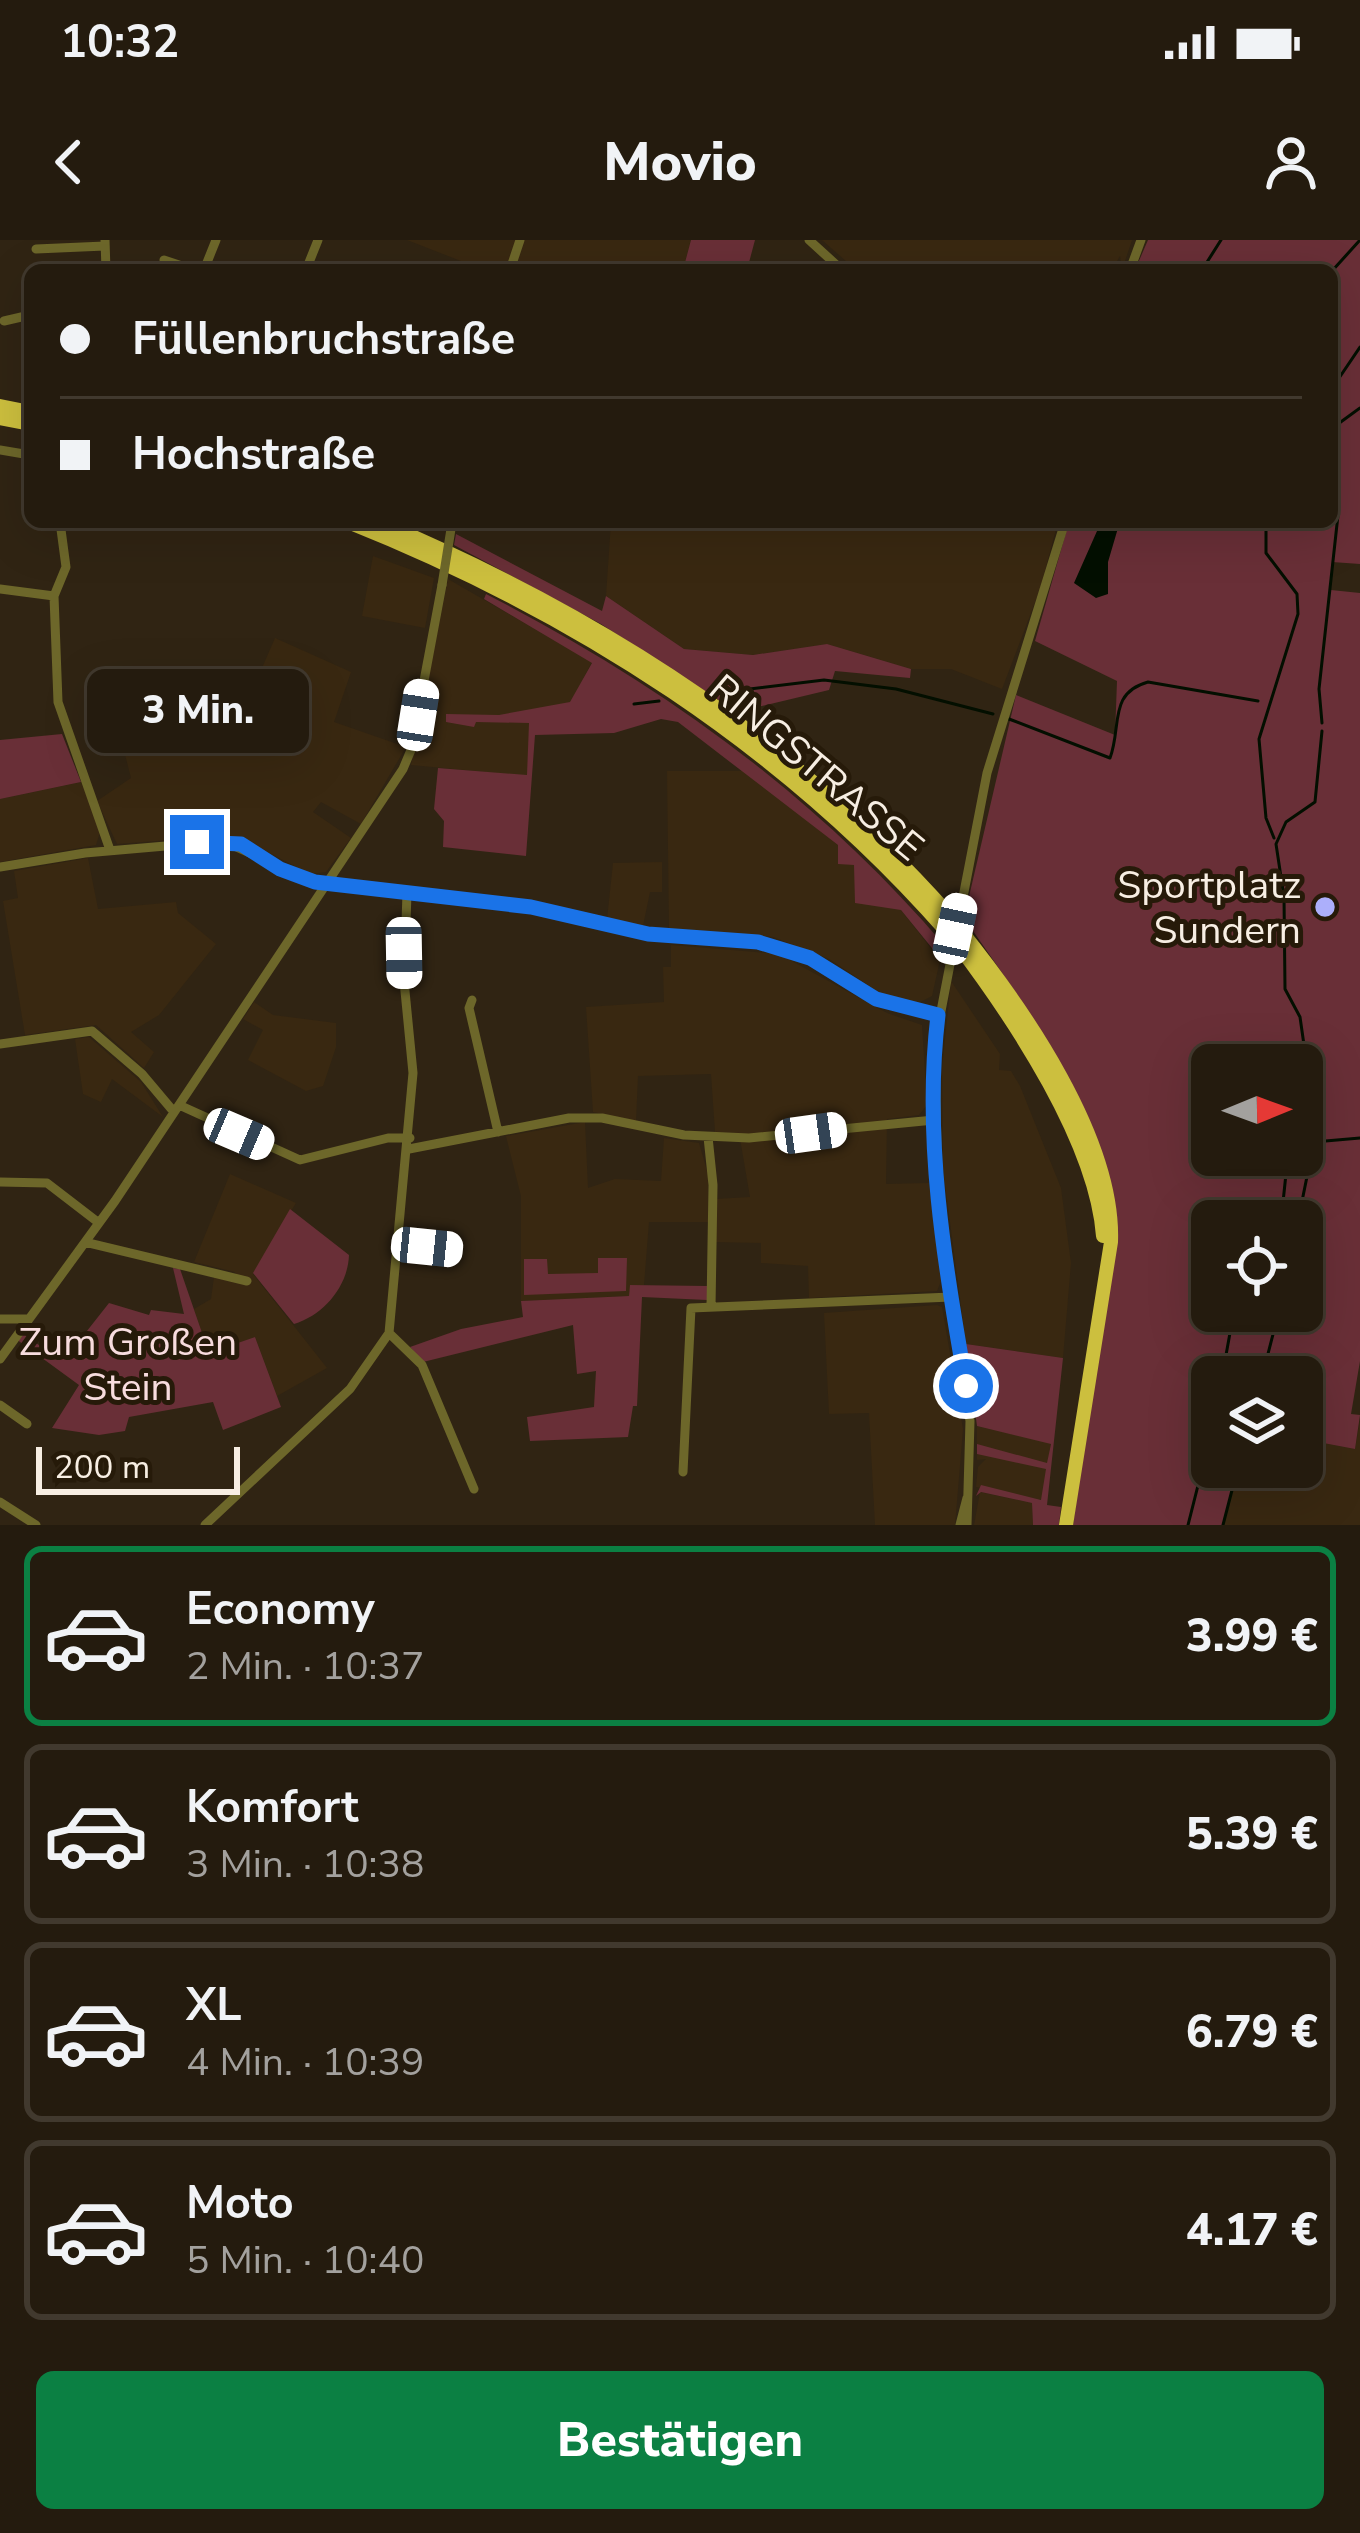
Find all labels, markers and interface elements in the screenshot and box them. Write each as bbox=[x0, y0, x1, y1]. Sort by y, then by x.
text: 10:32 bbox=[60, 12, 179, 73]
text: Movio bbox=[603, 125, 757, 199]
icon: back bbox=[36, 129, 102, 195]
icon: person bbox=[1258, 129, 1324, 195]
text: Füllenbruchstraße bbox=[132, 309, 515, 370]
text: Hochstraße bbox=[132, 424, 375, 485]
street label: RINGSTRASSE bbox=[698, 663, 934, 873]
callout: 3 Min. bbox=[86, 668, 308, 752]
car bbox=[395, 677, 441, 753]
text: 3 Min. bbox=[142, 684, 254, 737]
route end bbox=[170, 815, 224, 869]
place label: Sportplatz Sundern bbox=[1117, 859, 1301, 957]
car bbox=[930, 890, 980, 968]
marker: Sportplatz Sundern bbox=[1312, 894, 1338, 920]
car bbox=[385, 917, 423, 989]
north arrow bbox=[1191, 1044, 1323, 1176]
map controls bbox=[1191, 1044, 1323, 1488]
car bbox=[199, 1103, 279, 1165]
car bbox=[773, 1110, 849, 1156]
button: locate bbox=[1191, 1200, 1323, 1332]
car bbox=[389, 1225, 465, 1269]
park label: Zum Großen Stein bbox=[19, 1316, 237, 1414]
button: layers bbox=[1191, 1356, 1323, 1488]
route start bbox=[939, 1359, 993, 1413]
scale bar bbox=[36, 1441, 240, 1494]
text: 200 m bbox=[54, 1445, 150, 1490]
text: Economy bbox=[186, 1579, 375, 1640]
icon: car bbox=[42, 1582, 150, 1690]
text: 3.99 € bbox=[1186, 1606, 1318, 1667]
text: 2 Min. · 10:37 bbox=[186, 1640, 424, 1693]
text: Komfort bbox=[186, 1777, 359, 1838]
icon: car bbox=[42, 1780, 150, 1888]
text: 5.39 € bbox=[1186, 1804, 1318, 1865]
text: 3 Min. · 10:38 bbox=[186, 1838, 424, 1891]
text: XL bbox=[186, 1975, 242, 2036]
icon: car bbox=[42, 1978, 150, 2086]
text: 6.79 € bbox=[1186, 2002, 1318, 2063]
text: 4 Min. · 10:39 bbox=[186, 2036, 424, 2089]
text: Moto bbox=[186, 2173, 294, 2234]
icon: car bbox=[42, 2176, 150, 2284]
text: 4.17 € bbox=[1186, 2200, 1318, 2261]
text: 5 Min. · 10:40 bbox=[186, 2234, 424, 2287]
button: Bestätigen bbox=[36, 2371, 1324, 2509]

